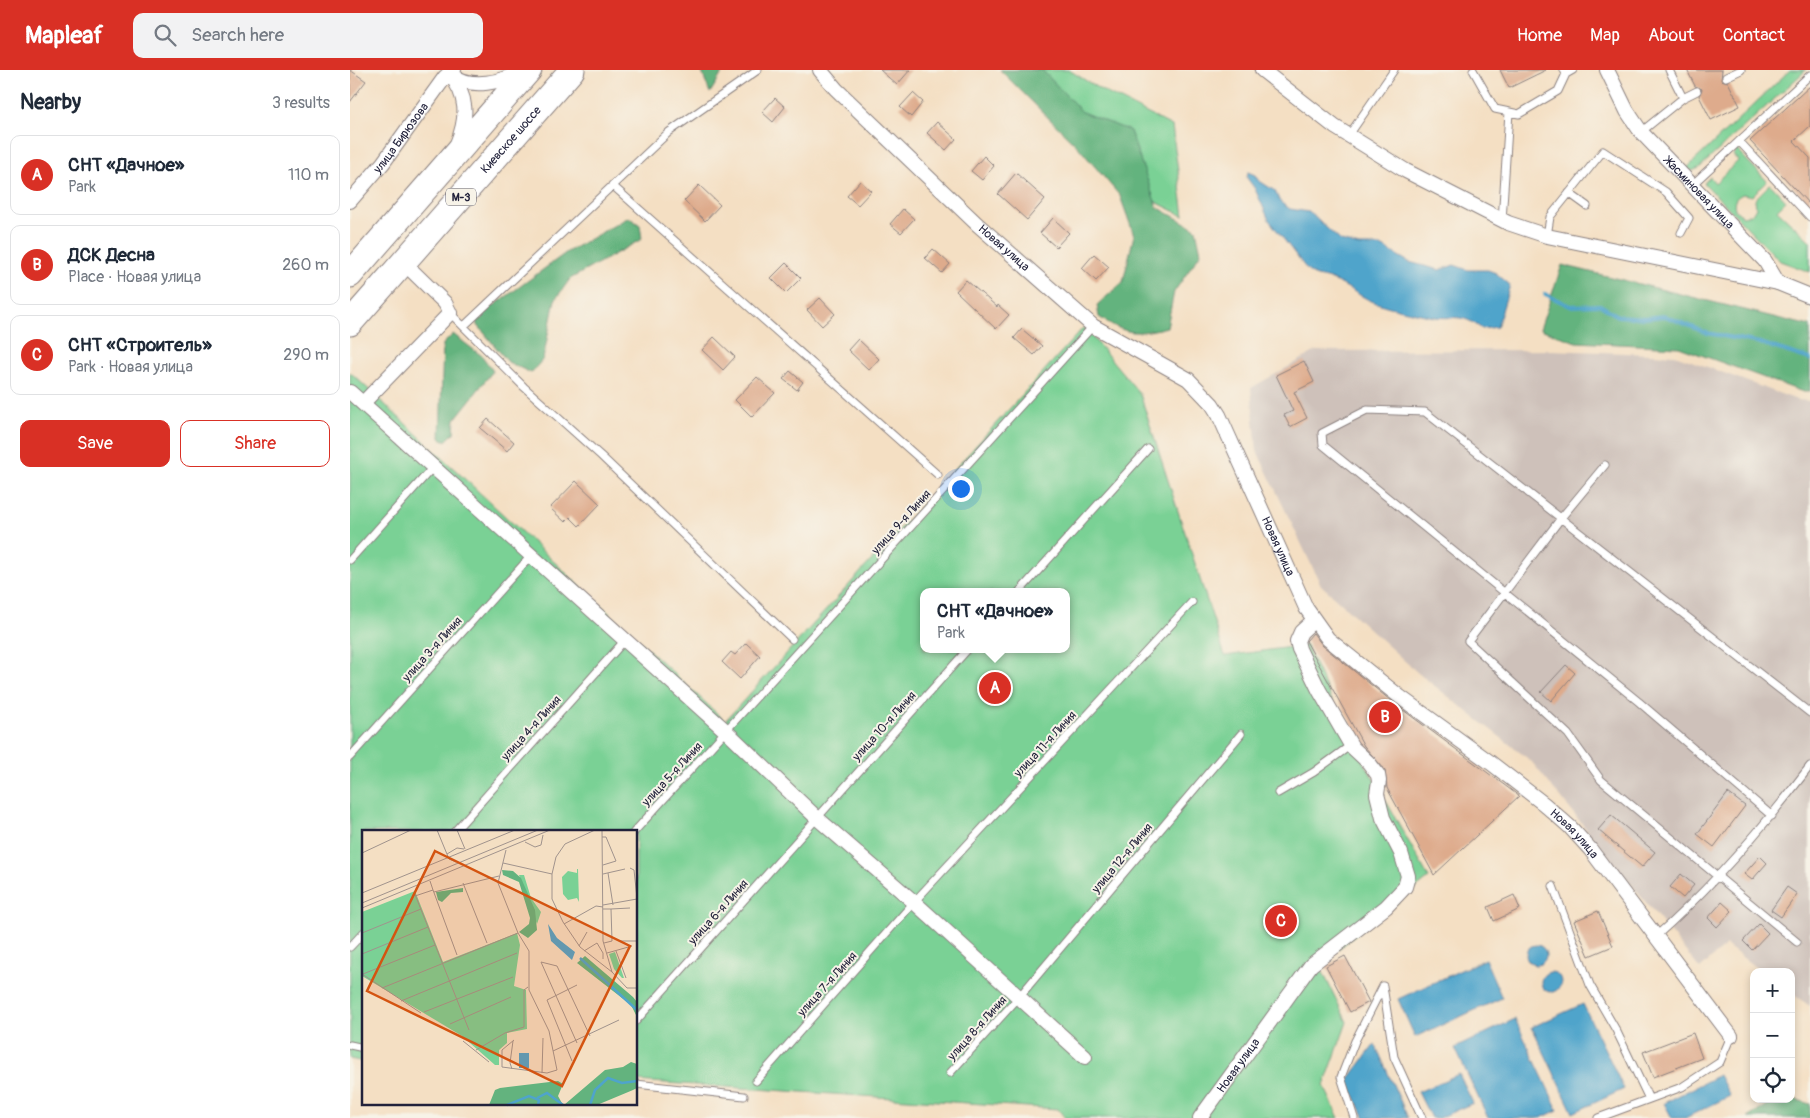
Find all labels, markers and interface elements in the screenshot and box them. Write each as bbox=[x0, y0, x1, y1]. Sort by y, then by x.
search box bbox=[133, 13, 483, 58]
text: Mapleaf bbox=[25, 21, 103, 50]
icon: search bbox=[151, 21, 179, 49]
text: Search here bbox=[191, 23, 284, 47]
text: Home bbox=[1517, 24, 1562, 47]
text: Map bbox=[1590, 24, 1620, 47]
text: About bbox=[1648, 24, 1694, 47]
text: Contact bbox=[1722, 24, 1785, 47]
text: Nearby bbox=[20, 89, 81, 116]
text: 3 results bbox=[272, 93, 330, 113]
street label: улица Бирюзова bbox=[370, 100, 432, 177]
street label: Киевское шоссе bbox=[478, 103, 545, 177]
street label: Жасминовая улица bbox=[1659, 152, 1737, 232]
text: СНТ «Дачное» bbox=[68, 153, 184, 177]
text: A bbox=[32, 165, 42, 185]
text: 110 m bbox=[288, 165, 329, 185]
text: Park bbox=[68, 177, 96, 197]
road number: М-3 bbox=[446, 188, 476, 206]
street label: Новая улица bbox=[975, 221, 1033, 275]
text: ДСК Десна bbox=[68, 243, 155, 267]
text: B bbox=[32, 255, 42, 275]
text: 260 m bbox=[282, 255, 329, 275]
text: Place · Новая улица bbox=[68, 267, 201, 287]
text: СНТ «Строитель» bbox=[68, 333, 212, 357]
text: C bbox=[32, 345, 42, 365]
text: 290 m bbox=[283, 345, 329, 365]
text: Park · Новая улица bbox=[68, 357, 193, 377]
button: Save bbox=[20, 420, 170, 467]
button: Share bbox=[180, 420, 330, 467]
your location bbox=[948, 476, 974, 502]
street label: улица 9-я Линия bbox=[868, 487, 934, 558]
street label: Новая улица bbox=[1258, 514, 1298, 579]
popup bbox=[920, 588, 1070, 653]
text: СНТ «Дачное» bbox=[937, 599, 1053, 623]
street label: улица 3-я Линия bbox=[399, 614, 466, 686]
text: Park bbox=[937, 623, 965, 643]
pin: A bbox=[979, 669, 1011, 707]
street label: улица 10-я Линия bbox=[849, 688, 920, 765]
street label: улица 4-я Линия bbox=[498, 692, 565, 765]
pin: B bbox=[1369, 698, 1401, 736]
street label: улица 11-я Линия bbox=[1010, 708, 1080, 781]
street label: улица 5-я Линия bbox=[638, 739, 706, 810]
street label: Новая улица bbox=[1547, 806, 1602, 862]
street label: улица 12-я Линия bbox=[1088, 820, 1156, 897]
inset map bbox=[362, 830, 638, 1106]
street label: улица 6-я Линия bbox=[685, 876, 752, 949]
pin: C bbox=[1265, 902, 1297, 940]
street label: улица 7-я Линия bbox=[794, 949, 861, 1020]
map controls bbox=[1750, 968, 1795, 1103]
button: + bbox=[1750, 968, 1795, 1013]
street label: улица 8-я Линия bbox=[944, 993, 1010, 1064]
button: − bbox=[1750, 1013, 1795, 1058]
street label: Новая улица bbox=[1214, 1035, 1264, 1096]
button: locate bbox=[1750, 1058, 1795, 1103]

